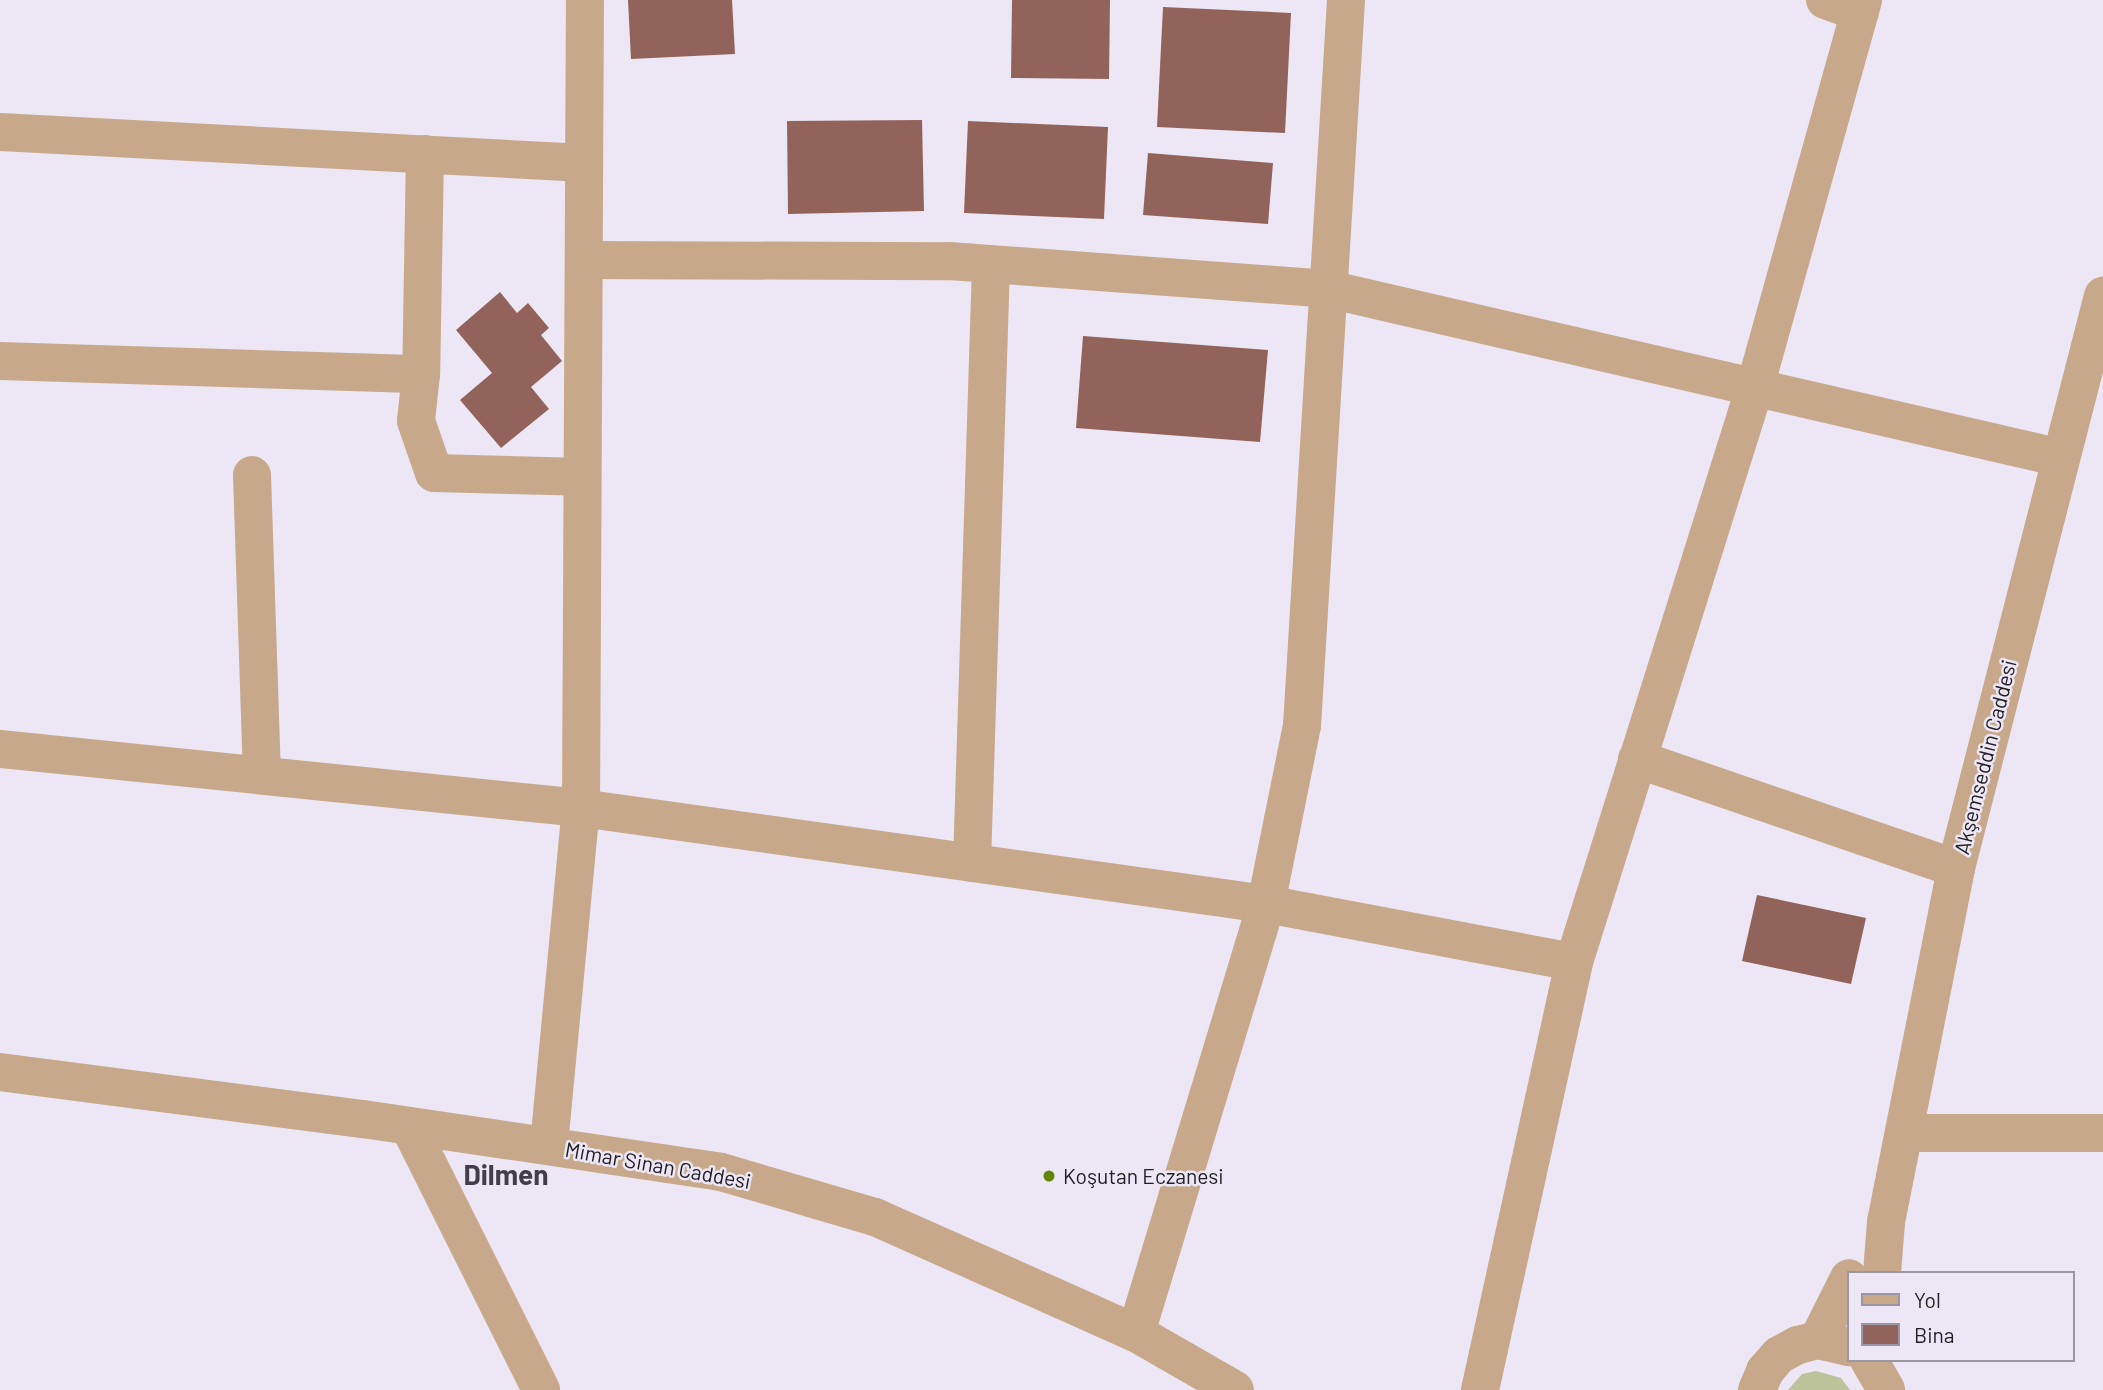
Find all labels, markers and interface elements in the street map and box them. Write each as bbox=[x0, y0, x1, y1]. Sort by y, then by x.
street label: Akşemseddin Caddesi bbox=[1949, 657, 2021, 857]
street label: Mimar Sinan Caddesi bbox=[563, 1136, 753, 1194]
district label: Dilmen bbox=[463, 1157, 549, 1191]
place label: Koşutan Eczanesi bbox=[1063, 1163, 1224, 1189]
marker: Koşutan Eczanesi bbox=[1041, 1168, 1057, 1184]
legend bbox=[1848, 1271, 2075, 1362]
text: Yol bbox=[1914, 1287, 1941, 1312]
text: Bina bbox=[1914, 1322, 1955, 1347]

